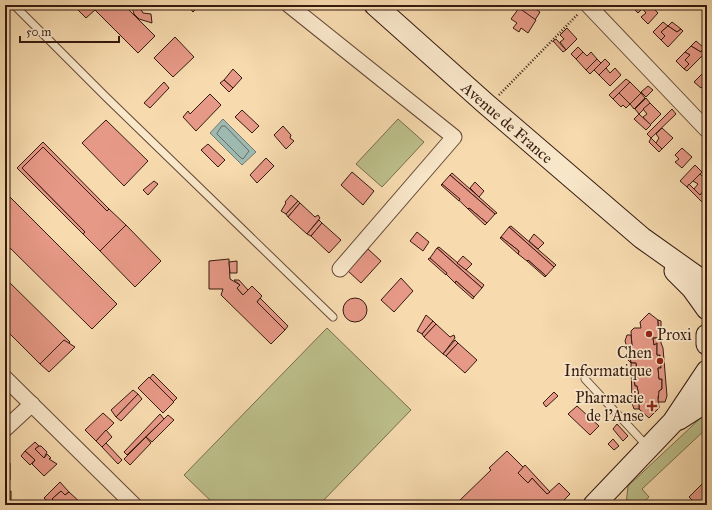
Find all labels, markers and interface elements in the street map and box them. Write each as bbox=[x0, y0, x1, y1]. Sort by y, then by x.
scale bar bbox=[20, 18, 119, 44]
text: 50 m bbox=[26, 25, 51, 39]
street label: Avenue de France bbox=[457, 77, 557, 167]
place label: Proxi bbox=[657, 325, 692, 344]
marker: Proxi bbox=[644, 329, 654, 339]
place label: Chen Informatique bbox=[564, 343, 652, 381]
marker: Chen Informatique bbox=[655, 356, 665, 366]
place label: Pharmacie de l'Anse bbox=[575, 388, 644, 425]
marker: Pharmacie de l'Anse bbox=[647, 401, 657, 411]

